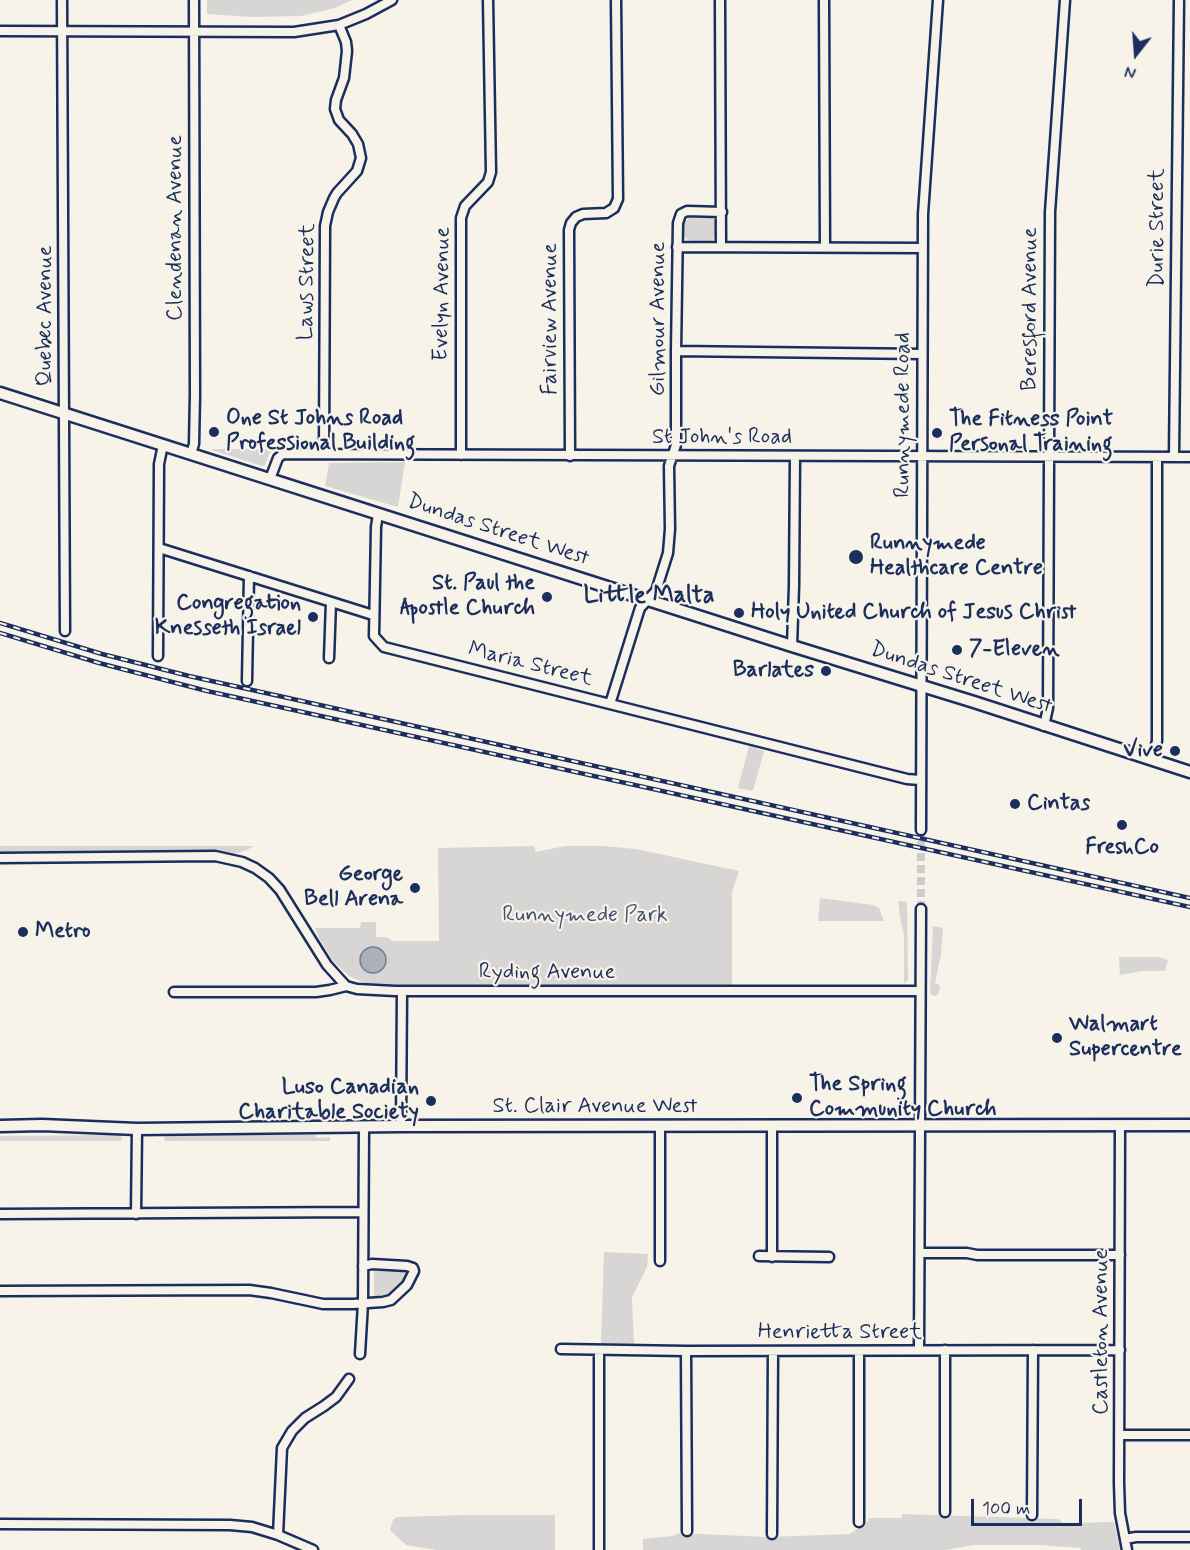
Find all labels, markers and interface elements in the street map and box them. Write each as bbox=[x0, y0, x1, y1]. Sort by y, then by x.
north arrow bbox=[1106, 24, 1166, 84]
text: N bbox=[1122, 60, 1139, 83]
street label: Clendenan Avenue bbox=[163, 135, 189, 321]
street label: Durie Street bbox=[1145, 168, 1171, 288]
street label: Laws Street bbox=[294, 223, 322, 341]
street label: Evelyn Avenue bbox=[429, 227, 457, 361]
street label: Beresford Avenue bbox=[1018, 227, 1044, 391]
street label: Gilmour Avenue bbox=[646, 242, 672, 396]
street label: Fairview Avenue bbox=[538, 243, 564, 395]
street label: Quebec Avenue bbox=[33, 245, 59, 387]
street label: Runnymede Road bbox=[891, 332, 917, 498]
place label: One St Johns Road Professional Building bbox=[226, 406, 415, 458]
place label: The Fitness Point Personal Training bbox=[949, 407, 1113, 458]
marker: One St Johns Road Professional Building bbox=[207, 425, 221, 439]
street label: St John's Road bbox=[652, 425, 792, 451]
marker: The Fitness Point Personal Training bbox=[930, 426, 944, 440]
street label: Dundas Street West bbox=[404, 489, 592, 573]
place label: Runnymede Healthcare Centre bbox=[870, 531, 1043, 582]
marker: Runnymede Healthcare Centre bbox=[847, 548, 865, 566]
place label: St. Paul the Apostle Church bbox=[400, 571, 535, 622]
district label: Little Malta bbox=[584, 583, 714, 611]
marker: St. Paul the Apostle Church bbox=[540, 590, 554, 604]
place label: Congregation Knesseth Israel bbox=[155, 591, 301, 642]
place label: Holy United Church of Jesus Christ bbox=[751, 600, 1076, 626]
marker: Holy United Church of Jesus Christ bbox=[732, 606, 746, 620]
marker: Congregation Knesseth Israel bbox=[306, 610, 320, 624]
street label: Maria Street bbox=[465, 637, 595, 693]
street label: Dundas Street West bbox=[867, 637, 1055, 721]
place label: 7-Eleven bbox=[969, 637, 1059, 663]
marker: 7-Eleven bbox=[950, 643, 964, 657]
place label: Barlates bbox=[733, 658, 814, 684]
marker: Barlates bbox=[819, 664, 833, 678]
place label: Vive bbox=[1123, 738, 1163, 764]
marker: Vive bbox=[1168, 744, 1182, 758]
place label: Cintas bbox=[1027, 791, 1090, 817]
marker: Cintas bbox=[1008, 797, 1022, 811]
marker: FreshCo bbox=[1115, 818, 1129, 832]
place label: FreshCo bbox=[1085, 835, 1159, 861]
place label: George Bell Arena bbox=[304, 862, 403, 914]
marker: George Bell Arena bbox=[408, 881, 422, 895]
park label: Runnymede Park bbox=[502, 903, 668, 929]
place label: Metro bbox=[35, 919, 90, 945]
marker: Metro bbox=[16, 925, 30, 939]
street label: Ryding Avenue bbox=[479, 960, 615, 986]
place label: Walmart Supercentre bbox=[1069, 1012, 1182, 1064]
marker: Walmart Supercentre bbox=[1050, 1031, 1064, 1045]
place label: The Spring Community Church bbox=[809, 1072, 997, 1124]
place label: Luso Canadian Charitable Society bbox=[238, 1075, 419, 1126]
marker: The Spring Community Church bbox=[790, 1091, 804, 1105]
marker: Luso Canadian Charitable Society bbox=[424, 1094, 438, 1108]
street label: St. Clair Avenue West bbox=[492, 1094, 698, 1120]
street label: Castleton Avenue bbox=[1089, 1249, 1115, 1415]
street label: Henrietta Street bbox=[758, 1320, 922, 1346]
scale bar bbox=[974, 1487, 1085, 1525]
text: 100 m bbox=[982, 1497, 1030, 1521]

